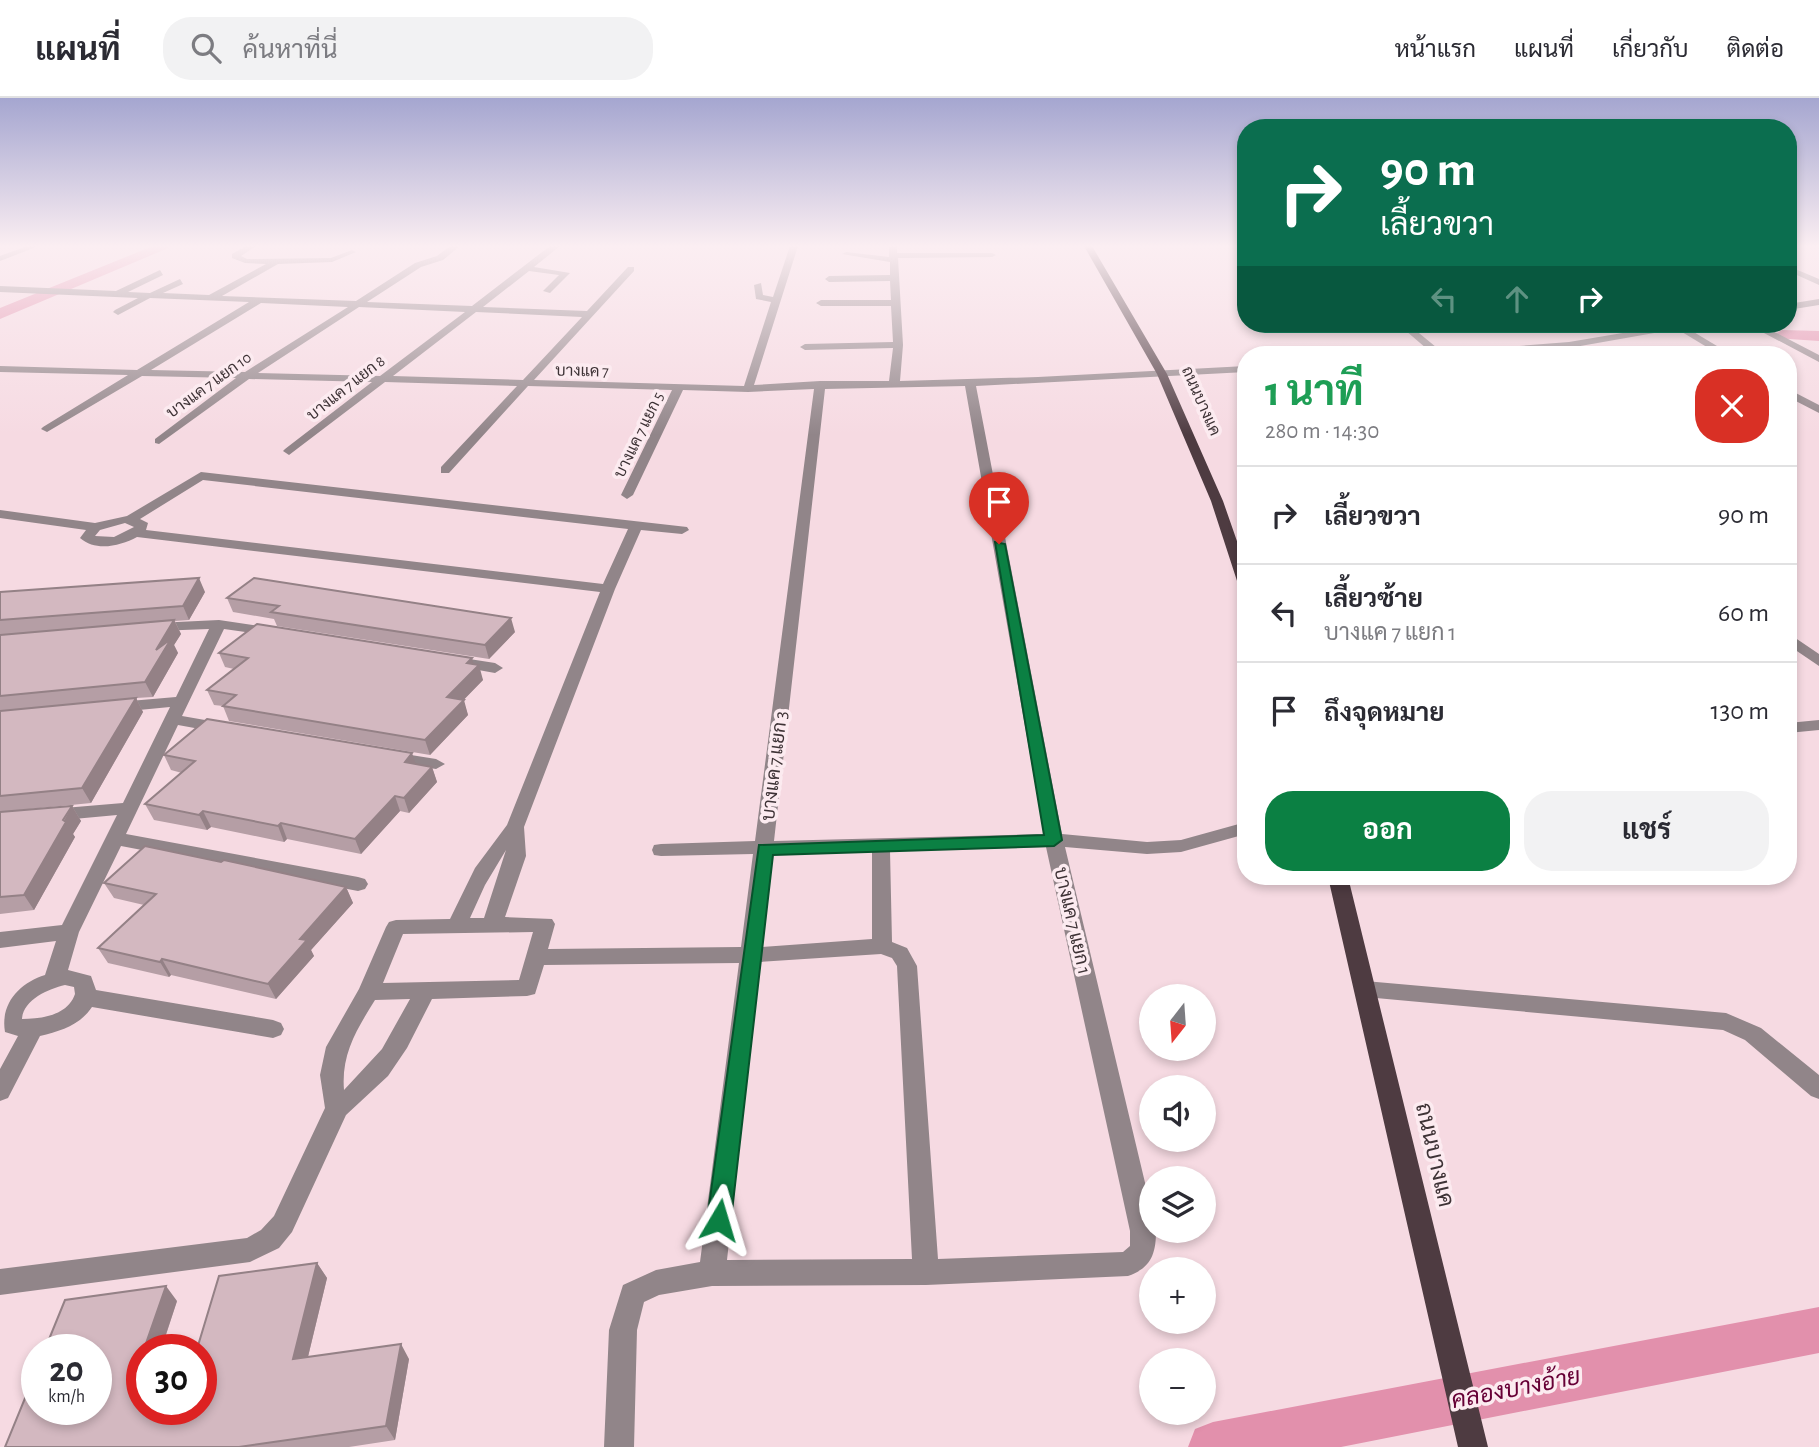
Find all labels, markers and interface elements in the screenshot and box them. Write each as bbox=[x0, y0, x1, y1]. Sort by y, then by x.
search box bbox=[163, 17, 653, 80]
icon: search bbox=[187, 29, 225, 67]
text: แผนที่ bbox=[35, 34, 121, 67]
text: ค้นหาที่นี่ bbox=[243, 37, 338, 63]
text: หน้าแรก bbox=[1395, 38, 1476, 62]
text: แผนที่ bbox=[1514, 38, 1574, 62]
text: เกี่ยวกับ bbox=[1612, 38, 1689, 62]
text: ติดต่อ bbox=[1727, 38, 1784, 62]
text: 90 m bbox=[1380, 146, 1476, 195]
icon: right bbox=[1265, 147, 1356, 238]
text: เลี้ยวขวา bbox=[1380, 209, 1494, 241]
icon: left bbox=[1425, 280, 1463, 318]
icon: ahead bbox=[1498, 280, 1536, 318]
icon: right bbox=[1571, 280, 1609, 318]
street label: บางแค 7 แยก 10 bbox=[164, 349, 254, 421]
street label: บางแค 7 แยก 8 bbox=[304, 353, 388, 423]
street label: บางแค 7 bbox=[555, 363, 609, 379]
street label: ถนนบางแค bbox=[1179, 364, 1223, 438]
button: close bbox=[1695, 369, 1769, 443]
text: 1 นาที bbox=[1265, 371, 1364, 413]
street label: บางแค 7 แยก 5 bbox=[611, 390, 667, 480]
text: 280 m · 14:30 bbox=[1265, 420, 1379, 443]
pin bbox=[969, 472, 1029, 544]
icon: arrive bbox=[980, 483, 1018, 521]
icon: right bbox=[1265, 496, 1303, 534]
text: 90 m bbox=[1718, 502, 1769, 528]
text: เลี้ยวขวา bbox=[1324, 504, 1421, 530]
text: เลี้ยวซ้าย bbox=[1324, 586, 1423, 612]
icon: left bbox=[1265, 594, 1303, 632]
text: 60 m bbox=[1718, 600, 1769, 626]
text: บางแค 7 แยก 1 bbox=[1324, 622, 1456, 645]
icon: arrive bbox=[1265, 692, 1303, 730]
text: 130 m bbox=[1711, 698, 1769, 724]
text: ถึงจุดหมาย bbox=[1324, 700, 1445, 726]
street label: บางแค 7 แยก 3 bbox=[759, 710, 791, 822]
button: ออก bbox=[1265, 791, 1510, 871]
button: แชร์ bbox=[1524, 791, 1769, 871]
street label: บางแค 7 แยก 1 bbox=[1050, 866, 1094, 976]
north arrow bbox=[1139, 984, 1216, 1060]
map controls bbox=[1139, 984, 1216, 1425]
button: sound bbox=[1139, 1075, 1216, 1152]
street label: ถนนบางแค bbox=[1411, 1101, 1457, 1209]
button: layers bbox=[1139, 1166, 1216, 1243]
position arrow bbox=[682, 1183, 756, 1257]
button: + bbox=[1139, 1257, 1216, 1334]
speed limit sign: 30 bbox=[126, 1334, 217, 1425]
button: − bbox=[1139, 1348, 1216, 1425]
text: 20 bbox=[49, 1353, 84, 1388]
water label: คลองบางอ้าย bbox=[1449, 1362, 1583, 1413]
text: km/h bbox=[48, 1388, 85, 1406]

